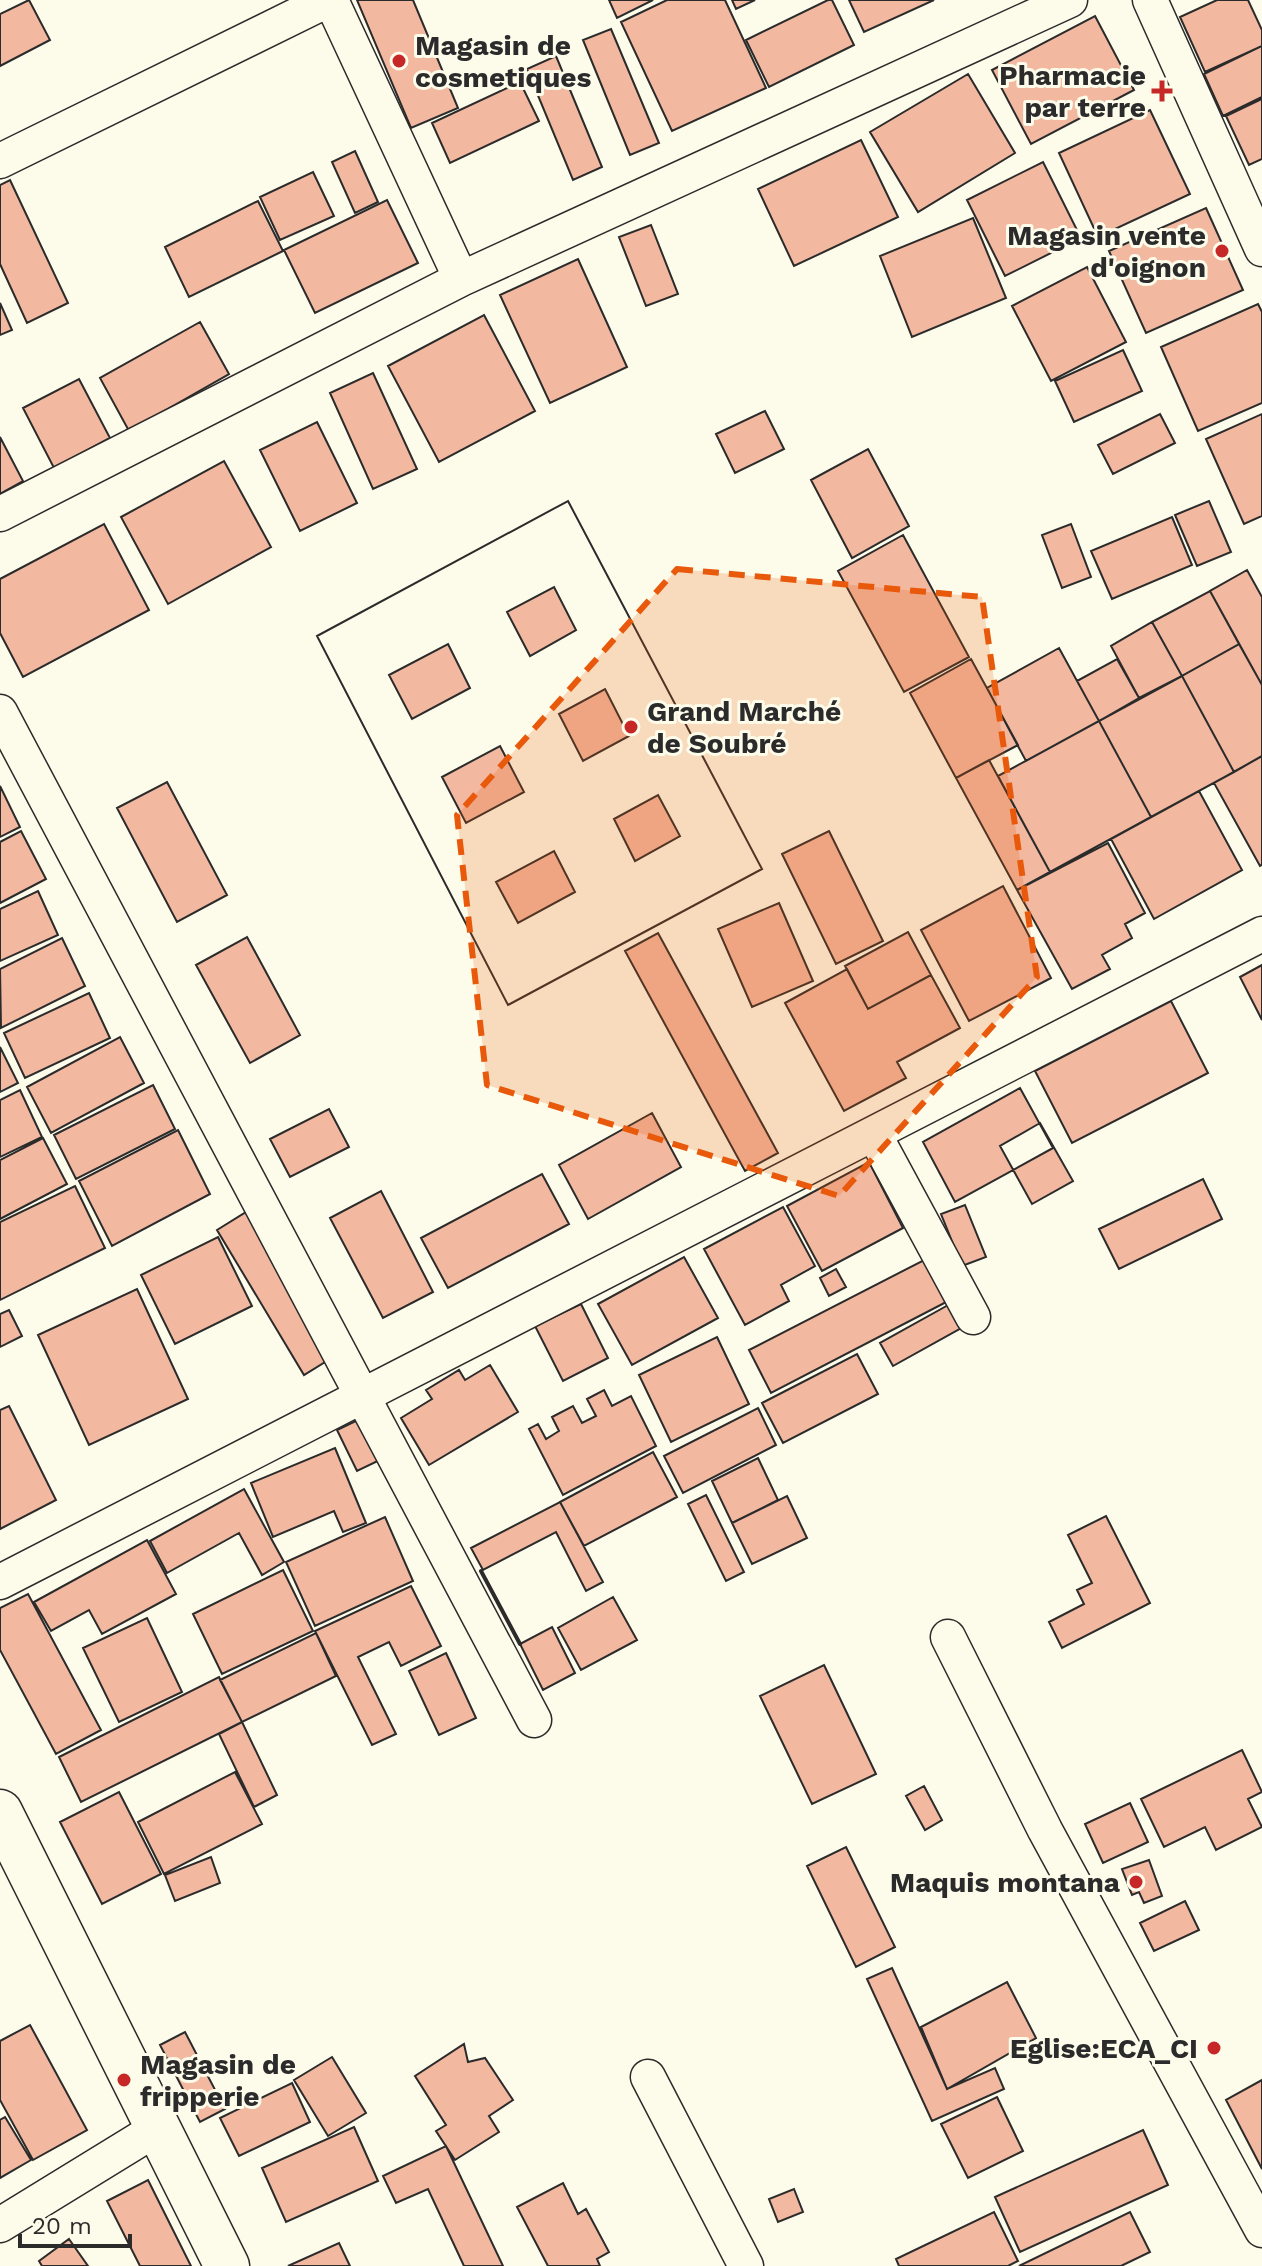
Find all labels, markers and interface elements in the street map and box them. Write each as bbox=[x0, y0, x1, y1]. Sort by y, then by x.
place label: Magasin de cosmetiques bbox=[415, 29, 591, 94]
marker: Magasin de cosmetiques bbox=[390, 52, 408, 70]
place label: Pharmacie par terre bbox=[999, 59, 1146, 124]
marker: Pharmacie par terre bbox=[1153, 82, 1171, 100]
place label: Magasin vente d'oignon bbox=[1007, 219, 1206, 284]
marker: Magasin vente d'oignon bbox=[1213, 242, 1231, 260]
place label: Grand Marché de Soubré bbox=[647, 695, 841, 760]
marker: Grand Marché de Soubré bbox=[622, 718, 640, 736]
place label: Maquis montana bbox=[890, 1866, 1121, 1899]
marker: Maquis montana bbox=[1127, 1873, 1145, 1891]
place label: Eglise:ECA_CI bbox=[1010, 2032, 1198, 2065]
marker: Eglise:ECA_CI bbox=[1205, 2039, 1223, 2057]
place label: Magasin de fripperie bbox=[140, 2048, 296, 2113]
marker: Magasin de fripperie bbox=[115, 2071, 133, 2089]
scale bar bbox=[20, 2198, 130, 2248]
text: 20 m bbox=[32, 2212, 92, 2240]

